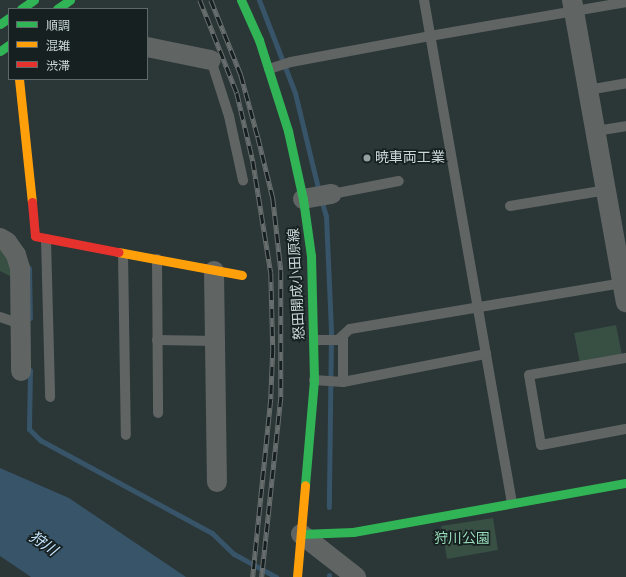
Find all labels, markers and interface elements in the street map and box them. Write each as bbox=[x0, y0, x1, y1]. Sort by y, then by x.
legend bbox=[8, 8, 148, 80]
text: 順調 bbox=[46, 19, 70, 33]
text: 混雑 bbox=[46, 39, 70, 53]
text: 渋滞 bbox=[46, 59, 70, 73]
place label: 暁車両工業 bbox=[375, 150, 445, 166]
marker: 暁車両工業 bbox=[362, 153, 372, 163]
street label: 怒田開成小田原線 bbox=[286, 228, 308, 340]
water label: 狩川 bbox=[26, 528, 60, 560]
park label: 狩川公園 bbox=[434, 531, 490, 547]

